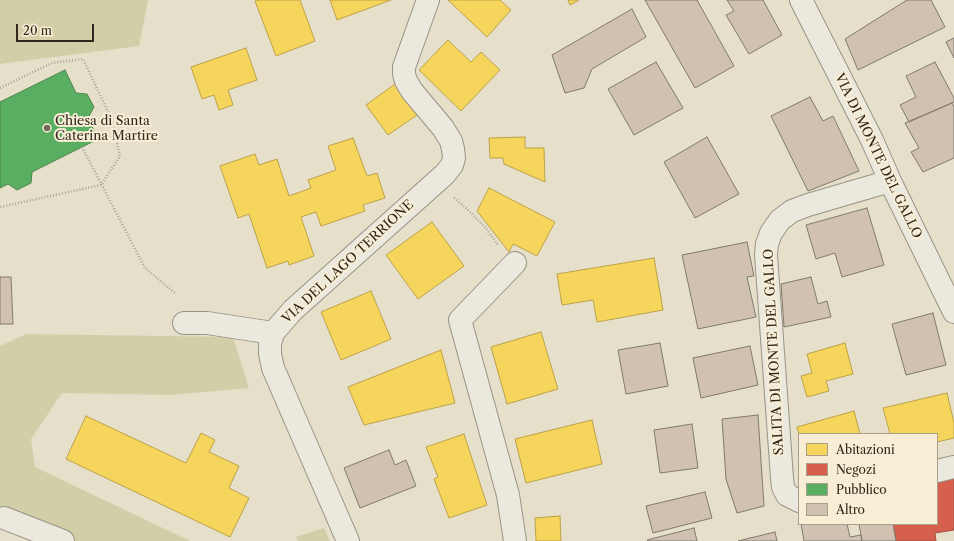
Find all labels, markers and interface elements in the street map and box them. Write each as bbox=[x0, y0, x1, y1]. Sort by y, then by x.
scale bar bbox=[18, 16, 96, 42]
text: 20 m bbox=[23, 23, 52, 38]
street label: VIA DI MONTE DEL GALLO bbox=[831, 71, 925, 241]
place label: Chiesa di Santa Caterina Martire bbox=[55, 113, 158, 144]
marker: Chiesa di Santa Caterina Martire bbox=[42, 123, 52, 133]
street label: VIA DEL LAGO TERRIONE bbox=[279, 197, 417, 327]
street label: SALITA DI MONTE DEL GALLO bbox=[761, 248, 787, 456]
legend bbox=[798, 433, 938, 525]
text: Abitazioni bbox=[836, 442, 895, 457]
text: Negozi bbox=[836, 462, 876, 477]
text: Pubblico bbox=[836, 482, 887, 497]
text: Altro bbox=[836, 502, 865, 517]

